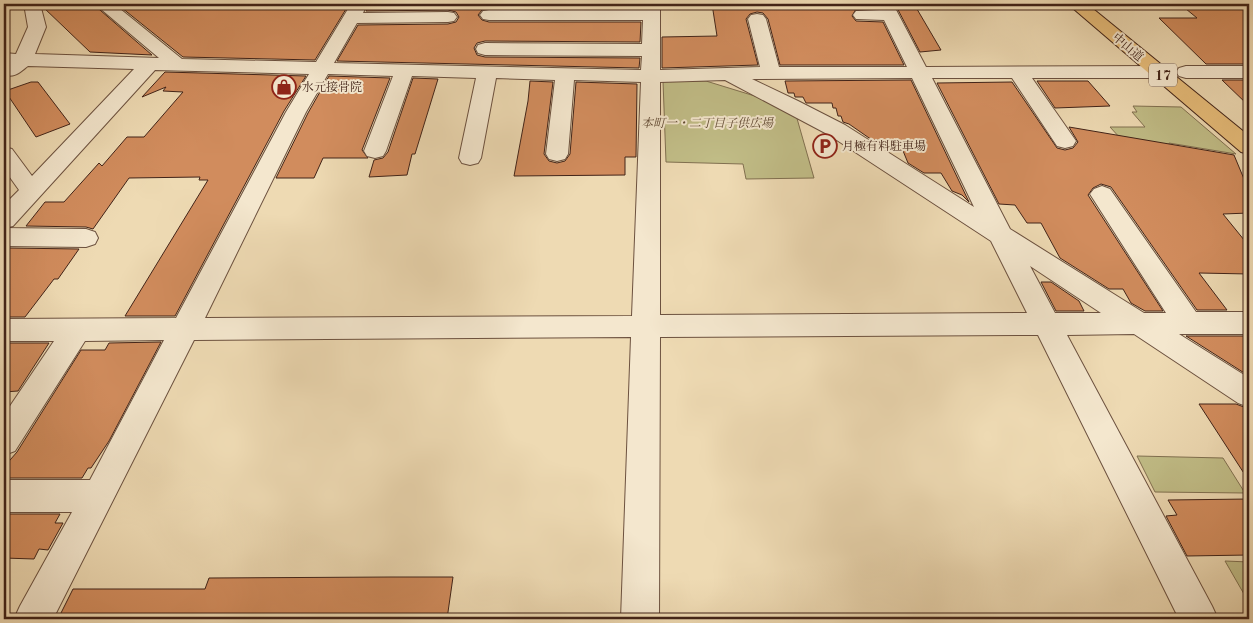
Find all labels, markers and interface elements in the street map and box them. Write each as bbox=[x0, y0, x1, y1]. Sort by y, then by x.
street label: 中山道 bbox=[1110, 30, 1146, 64]
road number: 17 bbox=[1149, 64, 1177, 86]
shop icon: 水元接骨院 bbox=[271, 74, 297, 100]
place label: 水元接骨院 bbox=[302, 80, 362, 94]
park label: 本町一・二丁目子供広場 bbox=[641, 116, 774, 130]
parking icon: 月極有料駐車場 bbox=[812, 133, 838, 159]
place label: 月極有料駐車場 bbox=[842, 139, 926, 153]

